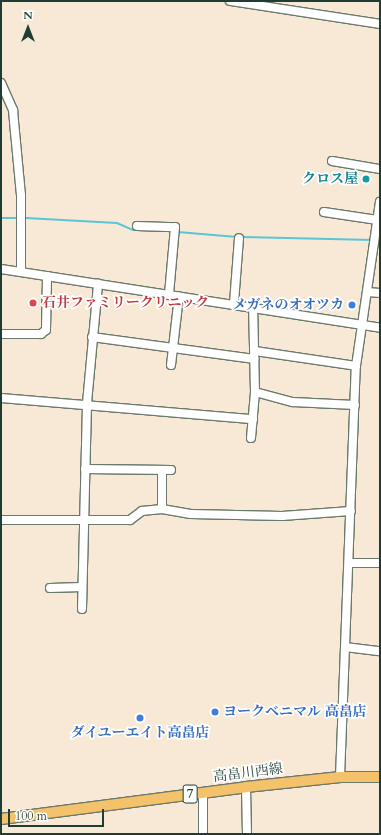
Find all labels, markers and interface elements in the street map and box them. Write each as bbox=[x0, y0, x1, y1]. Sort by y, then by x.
north arrow bbox=[8, 8, 48, 48]
text: N bbox=[23, 8, 33, 23]
place label: クロス屋 bbox=[302, 171, 358, 187]
marker: クロス屋 bbox=[361, 174, 371, 184]
place label: 石井ファミリークリニック bbox=[42, 295, 210, 311]
marker: 石井ファミリークリニック bbox=[27, 297, 39, 309]
place label: メガネのオオツカ bbox=[232, 297, 344, 313]
marker: メガネのオオツカ bbox=[347, 300, 357, 310]
place label: ヨークベニマル 高畠店 bbox=[223, 704, 367, 720]
marker: ヨークベニマル 高畠店 bbox=[210, 707, 220, 717]
marker: ダイユーエイト高畠店 bbox=[135, 713, 145, 723]
place label: ダイユーエイト高畠店 bbox=[70, 725, 210, 741]
street label: 高畠川西線 bbox=[212, 760, 284, 786]
road number: 7 bbox=[182, 783, 198, 805]
scale bar bbox=[10, 801, 106, 827]
text: 100 m bbox=[15, 808, 47, 824]

